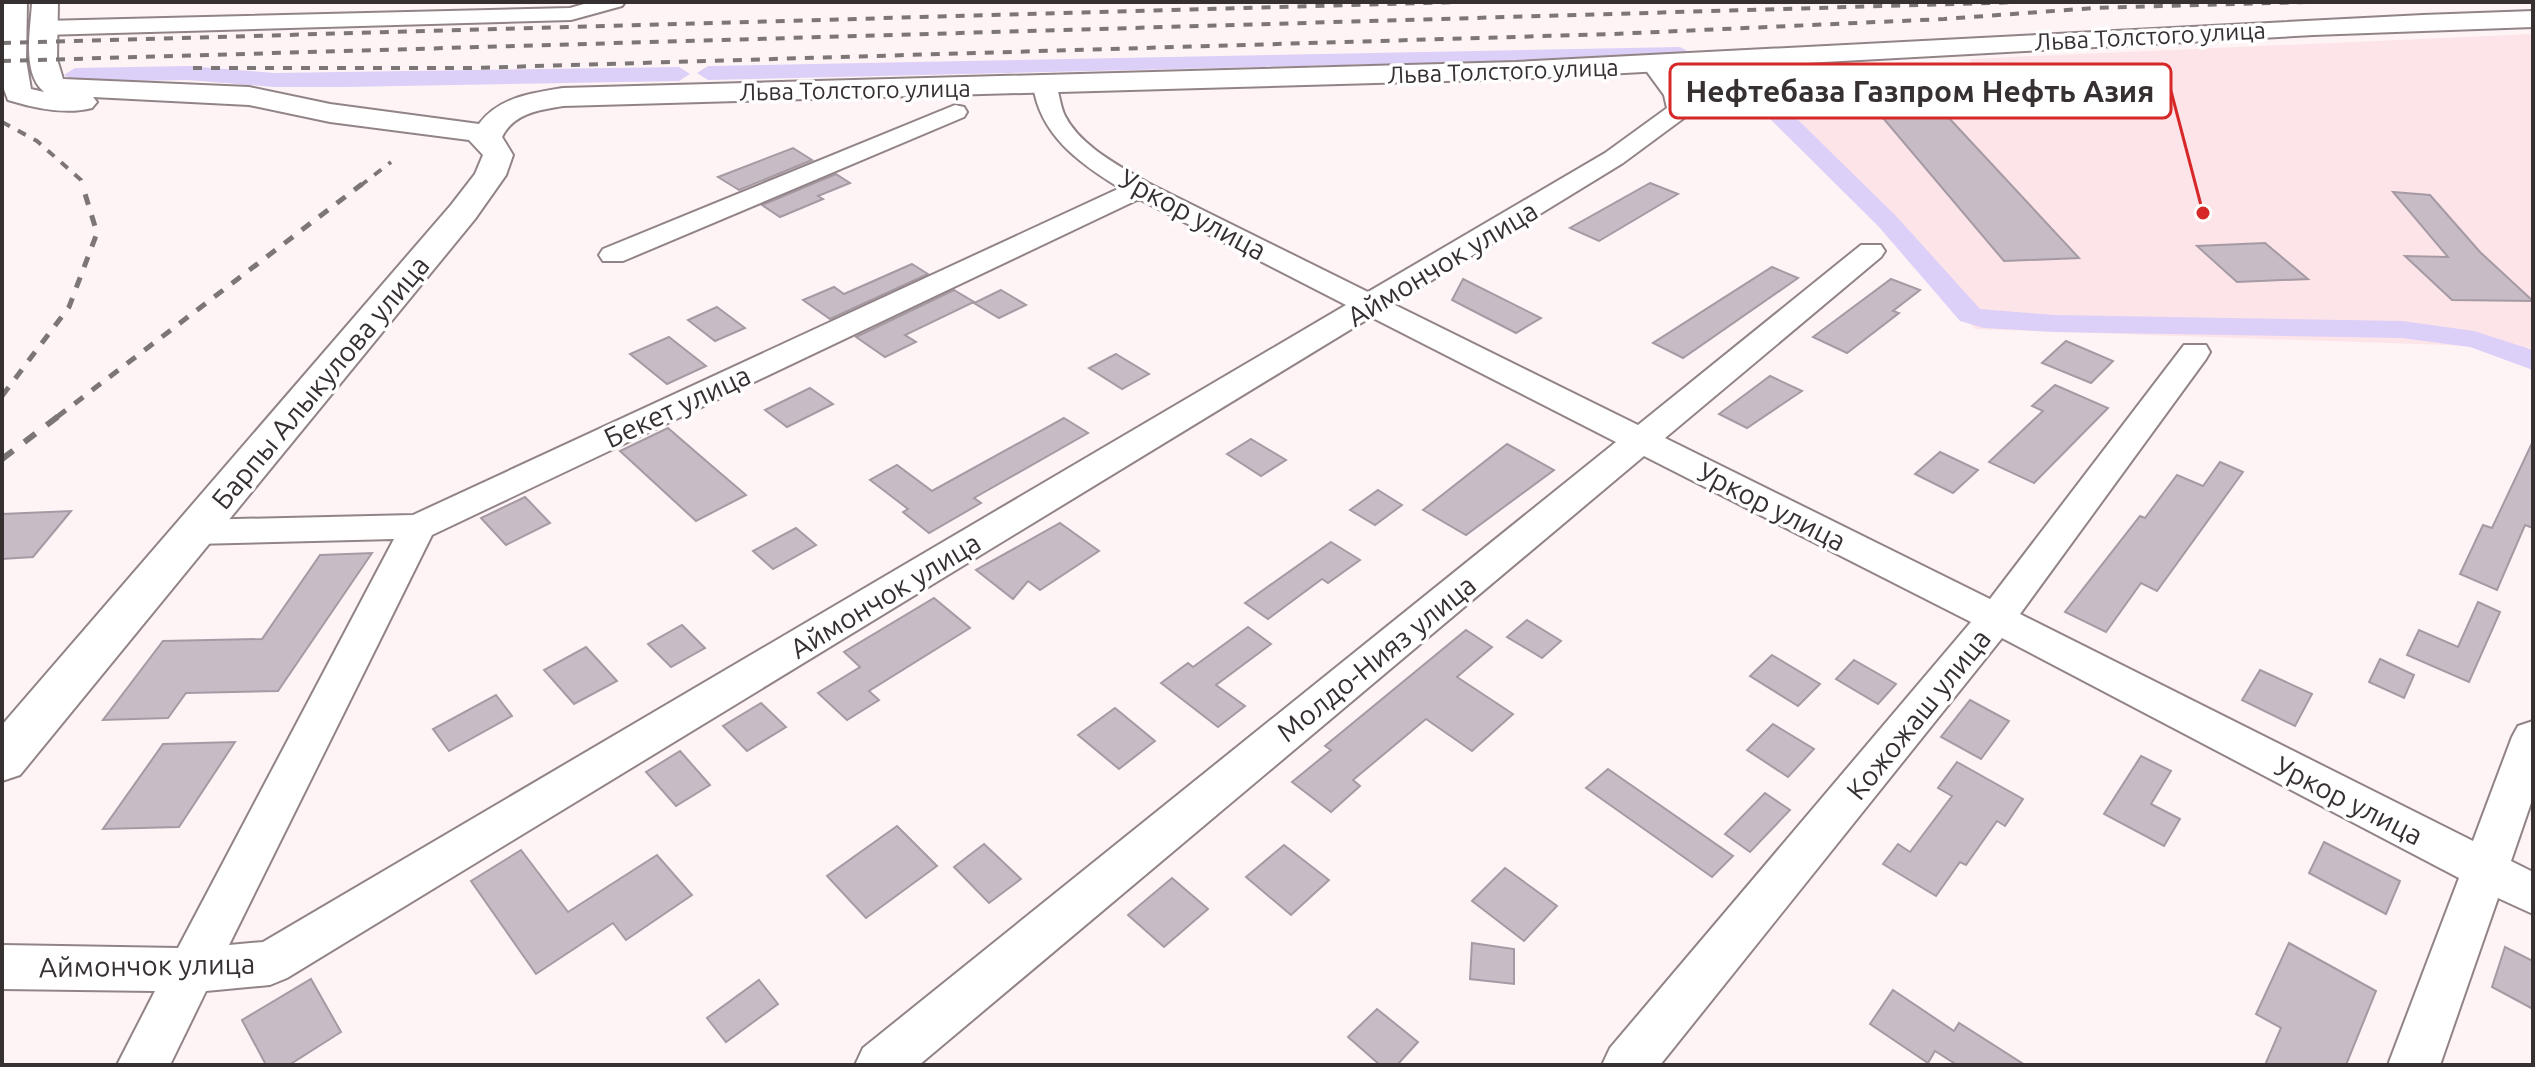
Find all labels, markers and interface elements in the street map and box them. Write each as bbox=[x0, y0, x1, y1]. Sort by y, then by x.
street label: Льва Толстого улица bbox=[2034, 16, 2266, 56]
street label: Льва Толстого улица bbox=[1387, 53, 1619, 89]
callout: Нефтебаза Газпром Нефть Азия bbox=[1670, 64, 2171, 118]
street label: Льва Толстого улица bbox=[739, 74, 971, 106]
text: Нефтебаза Газпром Нефть Азия bbox=[1686, 74, 2154, 108]
street label: Уркор улица bbox=[1114, 162, 1272, 266]
street label: Аймончок улица bbox=[1341, 194, 1543, 332]
street label: Барпы Алыкулова улица bbox=[205, 249, 435, 515]
street label: Бекет улица bbox=[599, 359, 755, 453]
street label: Уркор улица bbox=[1693, 456, 1851, 556]
street label: Аймончок улица bbox=[784, 526, 986, 664]
street label: Молдо-Нияз улица bbox=[1271, 569, 1481, 747]
street label: Кожожаш улица bbox=[1840, 623, 1996, 805]
street label: Уркор улица bbox=[2270, 750, 2428, 850]
street label: Аймончок улица bbox=[39, 948, 255, 982]

